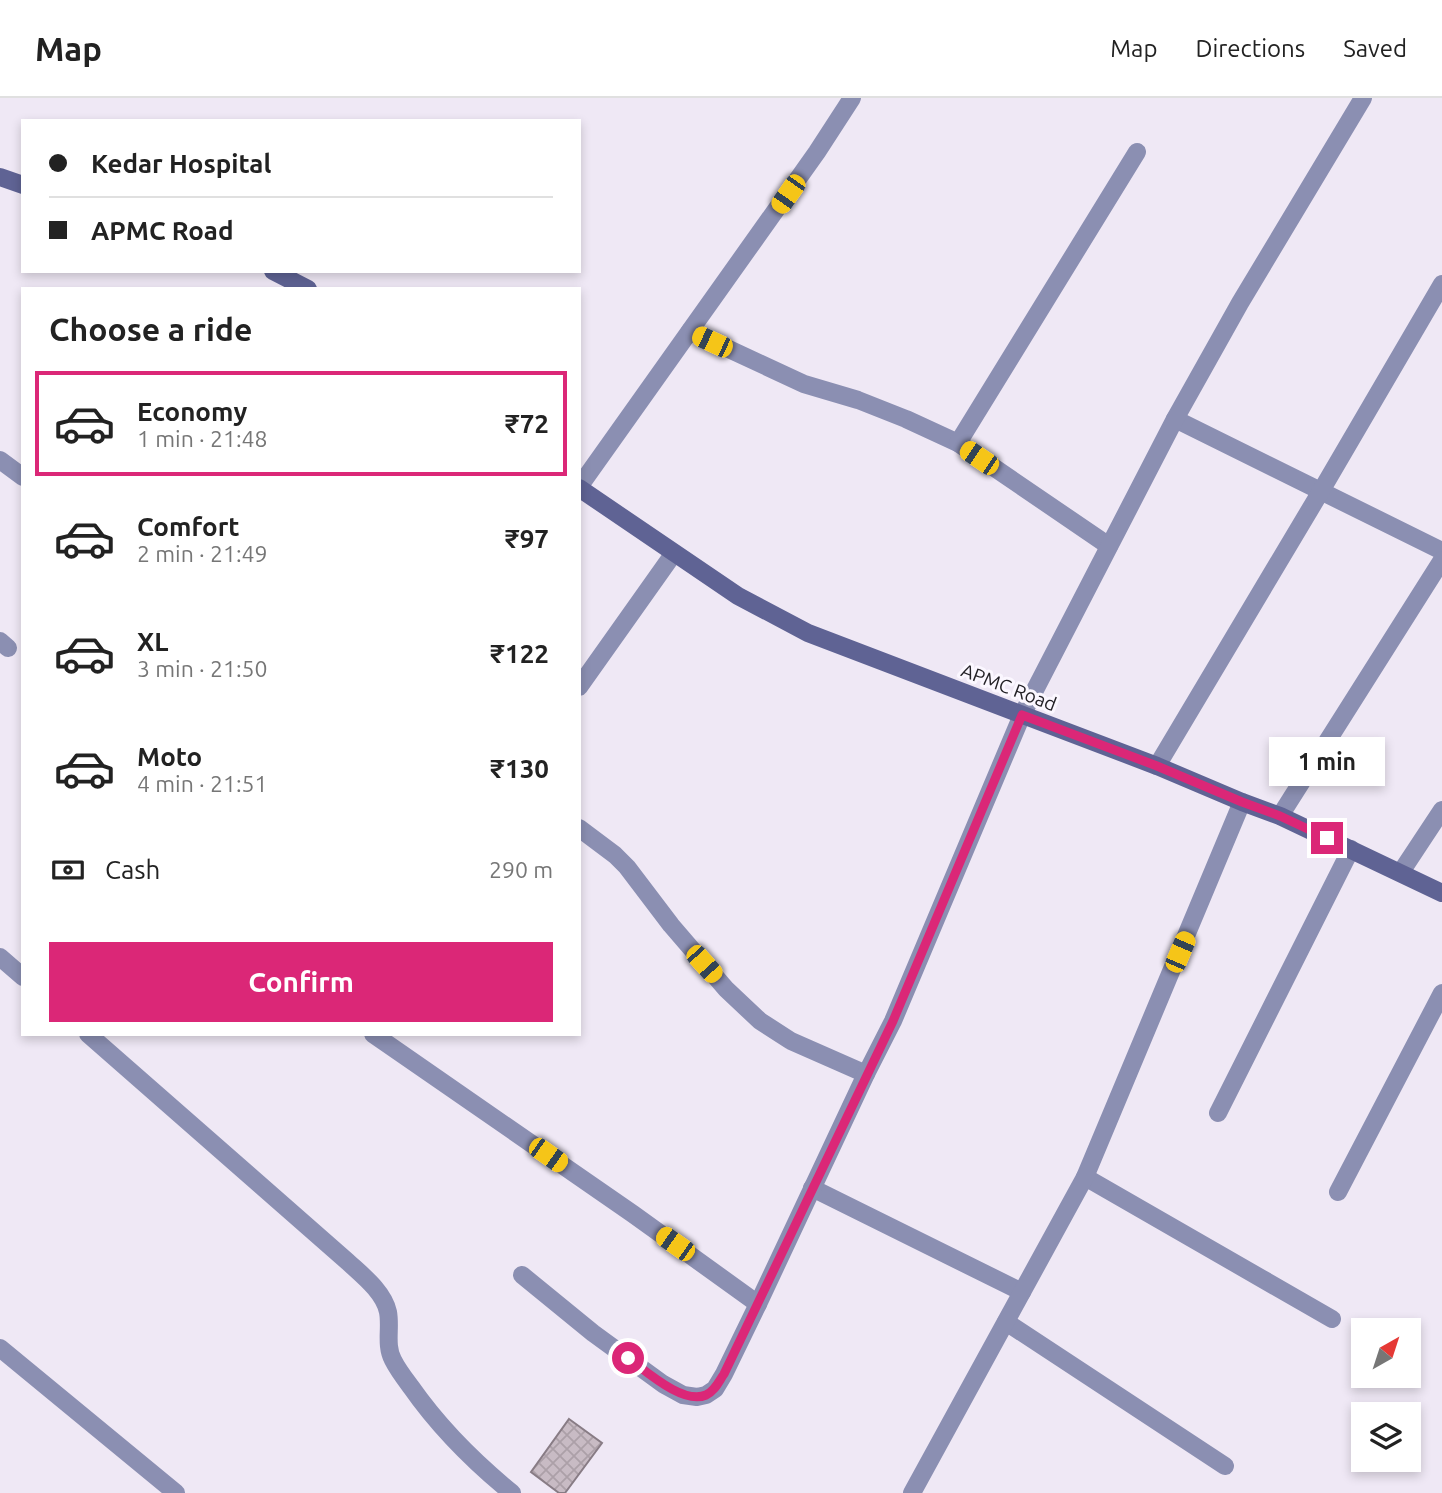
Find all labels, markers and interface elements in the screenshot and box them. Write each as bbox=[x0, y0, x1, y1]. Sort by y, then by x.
text: Map bbox=[35, 30, 102, 67]
text: Map bbox=[1110, 35, 1157, 62]
text: Directions bbox=[1195, 35, 1305, 62]
text: Saved bbox=[1343, 35, 1407, 62]
text: Kedar Hospital bbox=[91, 149, 271, 178]
car bbox=[768, 171, 809, 217]
text: APMC Road bbox=[91, 216, 234, 245]
text: Choose a ride bbox=[49, 311, 252, 347]
car bbox=[689, 324, 736, 360]
icon: car bbox=[53, 392, 116, 455]
text: Economy bbox=[137, 397, 247, 426]
text: ₹72 bbox=[505, 409, 549, 438]
text: 1 min · 21:48 bbox=[137, 426, 268, 451]
car bbox=[956, 438, 1003, 478]
icon: car bbox=[53, 507, 116, 570]
text: Comfort bbox=[137, 512, 240, 541]
text: ₹97 bbox=[505, 524, 549, 553]
text: 2 min · 21:49 bbox=[137, 541, 268, 566]
icon: car bbox=[53, 622, 116, 685]
text: XL bbox=[137, 627, 168, 656]
text: ₹122 bbox=[490, 639, 549, 668]
text: 3 min · 21:50 bbox=[137, 656, 268, 681]
street label: APMC Road bbox=[958, 659, 1060, 715]
callout: 1 min bbox=[1269, 736, 1385, 786]
icon: car bbox=[53, 737, 116, 800]
text: Moto bbox=[137, 742, 202, 771]
text: 1 min bbox=[1298, 749, 1356, 774]
text: ₹130 bbox=[490, 754, 549, 783]
text: 4 min · 21:51 bbox=[137, 771, 268, 796]
route end bbox=[1311, 822, 1343, 854]
icon: cash bbox=[49, 851, 87, 889]
text: Cash bbox=[105, 855, 160, 884]
text: 290 m bbox=[489, 857, 553, 882]
car bbox=[1163, 929, 1198, 975]
car bbox=[683, 941, 726, 987]
button: Confirm bbox=[49, 942, 553, 1022]
car bbox=[525, 1134, 572, 1176]
car bbox=[652, 1223, 699, 1265]
north arrow bbox=[1351, 1318, 1421, 1388]
map controls bbox=[1351, 1318, 1421, 1472]
route start bbox=[612, 1342, 644, 1374]
button: layers bbox=[1351, 1402, 1421, 1472]

